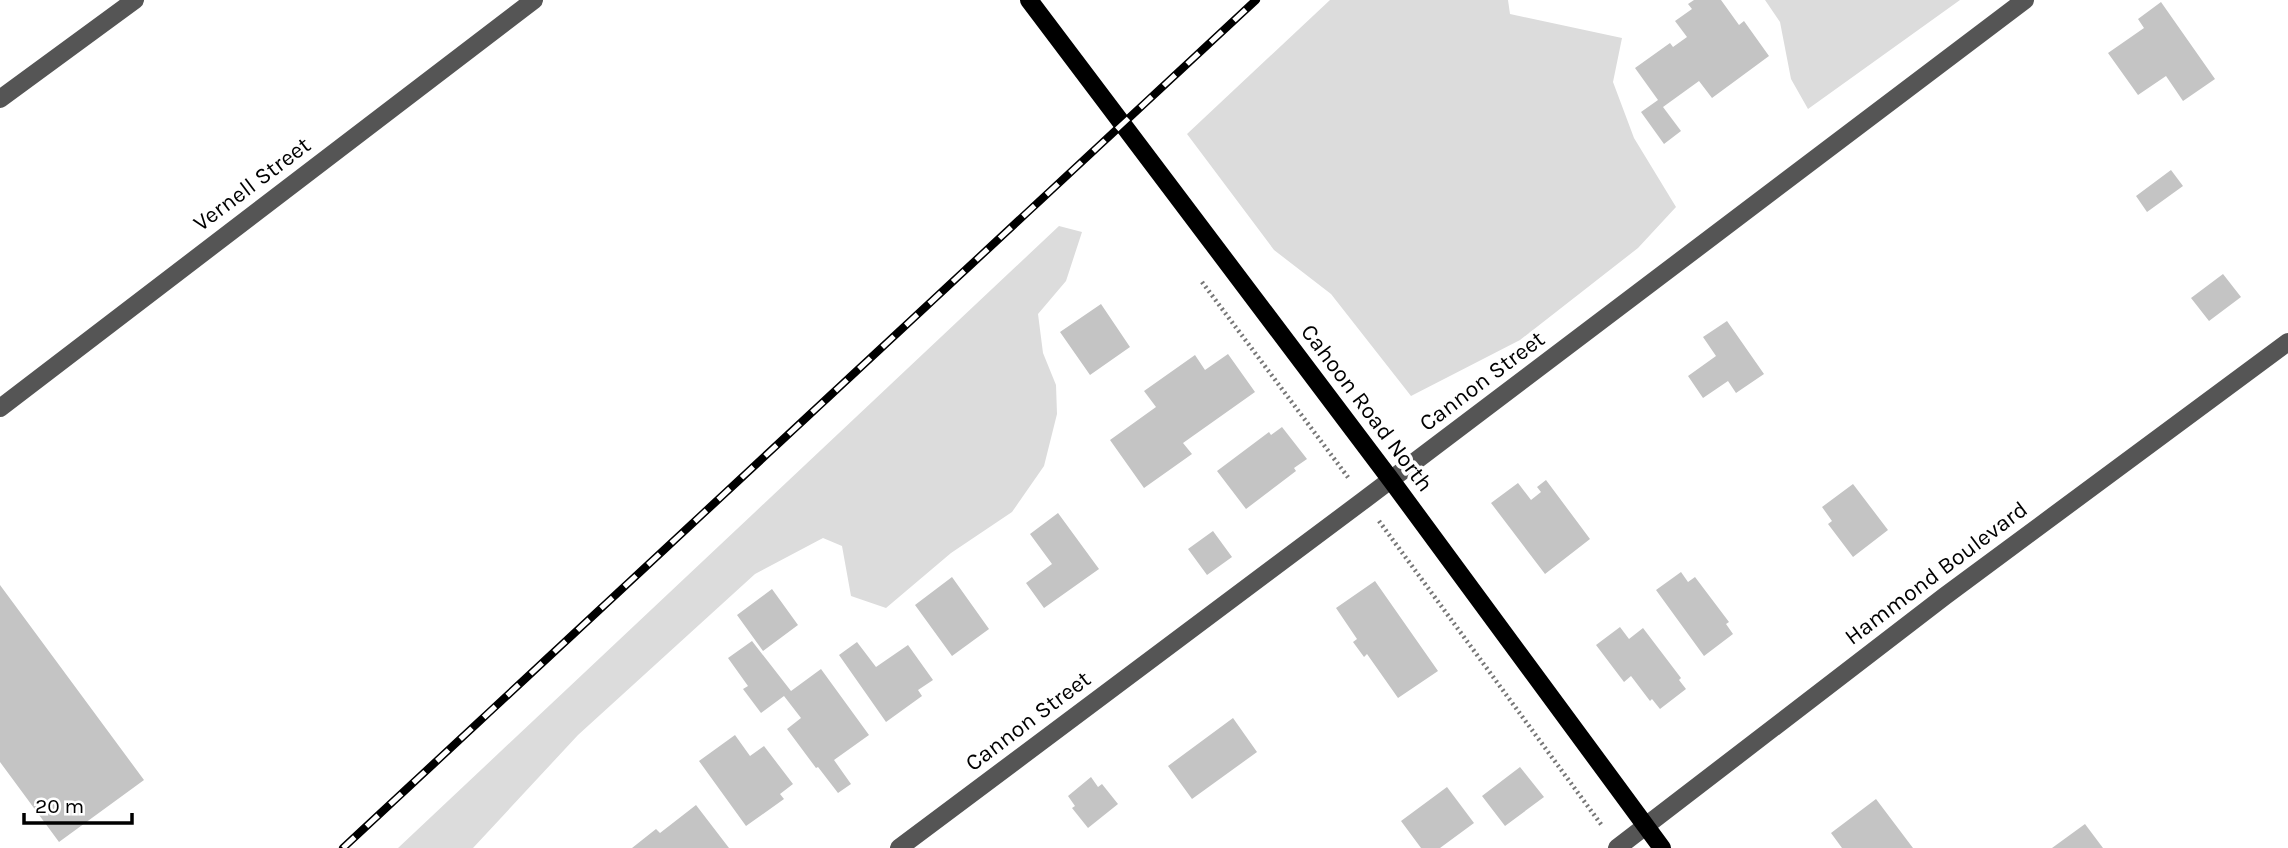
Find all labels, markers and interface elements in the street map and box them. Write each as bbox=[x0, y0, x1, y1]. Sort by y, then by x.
street label: Vernell Street bbox=[188, 131, 316, 237]
street label: Cahoon Road North bbox=[1295, 319, 1439, 497]
street label: Cannon Street bbox=[1414, 325, 1550, 437]
street label: Hammond Boulevard bbox=[1839, 495, 2033, 651]
street label: Cannon Street bbox=[960, 665, 1096, 777]
scale bar bbox=[24, 782, 133, 826]
text: 20 m bbox=[35, 794, 84, 818]

